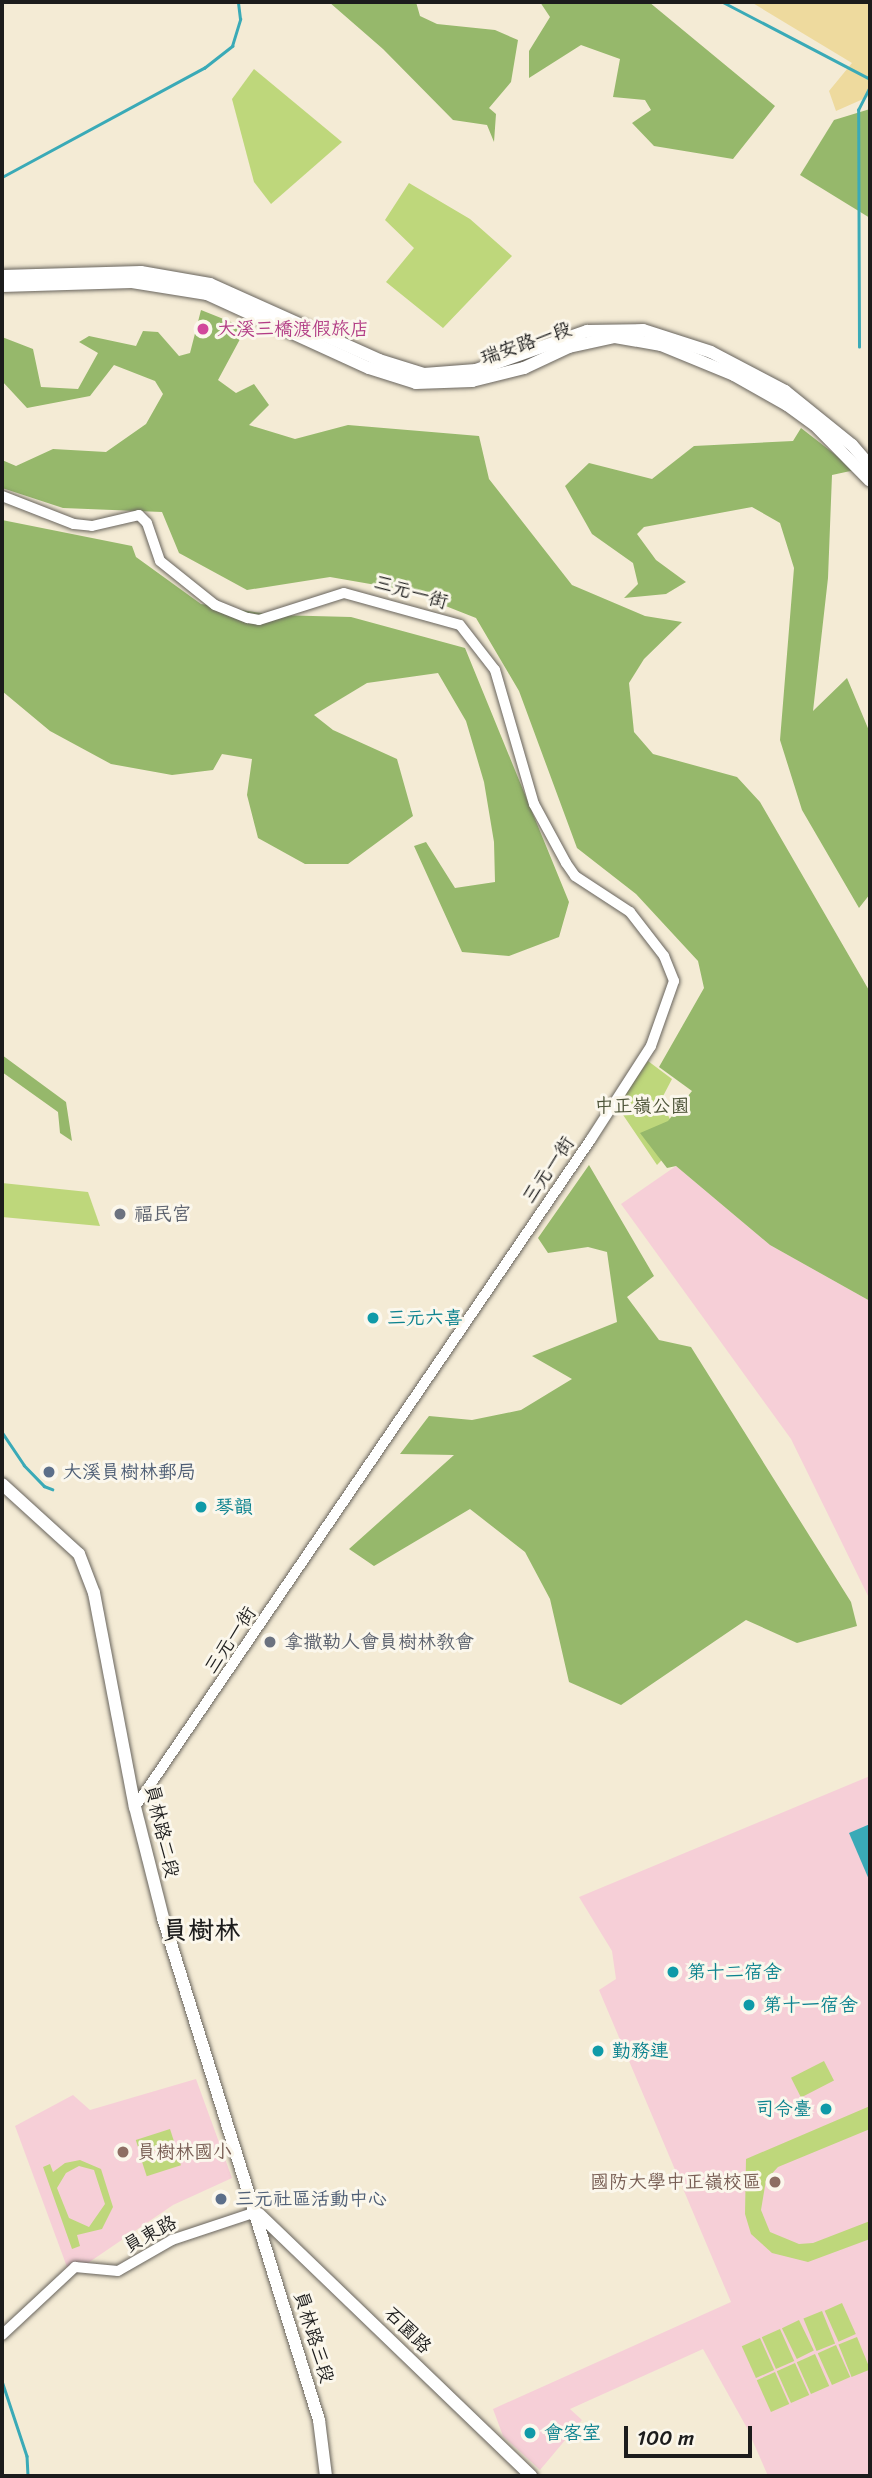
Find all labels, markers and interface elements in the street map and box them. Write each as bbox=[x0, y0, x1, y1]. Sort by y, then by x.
street label: 瑞安路一段 bbox=[477, 317, 575, 369]
place label: 大溪三橋渡假旅店 bbox=[217, 318, 369, 340]
marker: 大溪三橋渡假旅店 bbox=[195, 321, 211, 337]
street label: 三元一街 bbox=[371, 571, 451, 613]
park label: 中正嶺公園 bbox=[595, 1095, 689, 1117]
street label: 三元一街 bbox=[517, 1132, 579, 1208]
place label: 福民宮 bbox=[134, 1203, 191, 1225]
marker: 福民宮 bbox=[112, 1206, 128, 1222]
place label: 三元六喜 bbox=[387, 1307, 463, 1329]
marker: 三元六喜 bbox=[365, 1310, 381, 1326]
place label: 大溪員樹林郵局 bbox=[63, 1461, 196, 1483]
marker: 大溪員樹林郵局 bbox=[41, 1464, 57, 1480]
place label: 琴韻 bbox=[215, 1496, 253, 1518]
marker: 琴韻 bbox=[193, 1499, 209, 1515]
street label: 三元一街 bbox=[199, 1602, 261, 1678]
place label: 拿撒勒人會員樹林教會 bbox=[284, 1631, 474, 1653]
marker: 拿撒勒人會員樹林教會 bbox=[262, 1634, 278, 1650]
street label: 員林路二段 bbox=[140, 1782, 184, 1880]
district label: 員樹林 bbox=[162, 1915, 240, 1947]
place label: 第十二宿舍 bbox=[687, 1961, 782, 1983]
marker: 第十二宿舍 bbox=[665, 1964, 681, 1980]
place label: 第十一宿舍 bbox=[763, 1994, 858, 2016]
marker: 第十一宿舍 bbox=[741, 1997, 757, 2013]
place label: 勤務連 bbox=[612, 2040, 669, 2062]
marker: 勤務連 bbox=[590, 2043, 606, 2059]
place label: 司令臺 bbox=[755, 2098, 812, 2120]
marker: 司令臺 bbox=[818, 2101, 834, 2117]
place label: 員樹林國小 bbox=[137, 2141, 232, 2163]
marker: 員樹林國小 bbox=[115, 2144, 131, 2160]
place label: 國防大學中正嶺校區 bbox=[590, 2171, 761, 2193]
marker: 國防大學中正嶺校區 bbox=[767, 2174, 783, 2190]
place label: 三元社區活動中心 bbox=[235, 2188, 387, 2210]
marker: 三元社區活動中心 bbox=[213, 2191, 229, 2207]
street label: 員東路 bbox=[119, 2211, 181, 2257]
street label: 員林路三段 bbox=[289, 2288, 339, 2386]
street label: 石園路 bbox=[380, 2302, 436, 2358]
scale bar bbox=[627, 2412, 755, 2456]
text: 100 m bbox=[637, 2419, 694, 2457]
place label: 會客室 bbox=[544, 2422, 601, 2444]
marker: 會客室 bbox=[522, 2425, 538, 2441]

